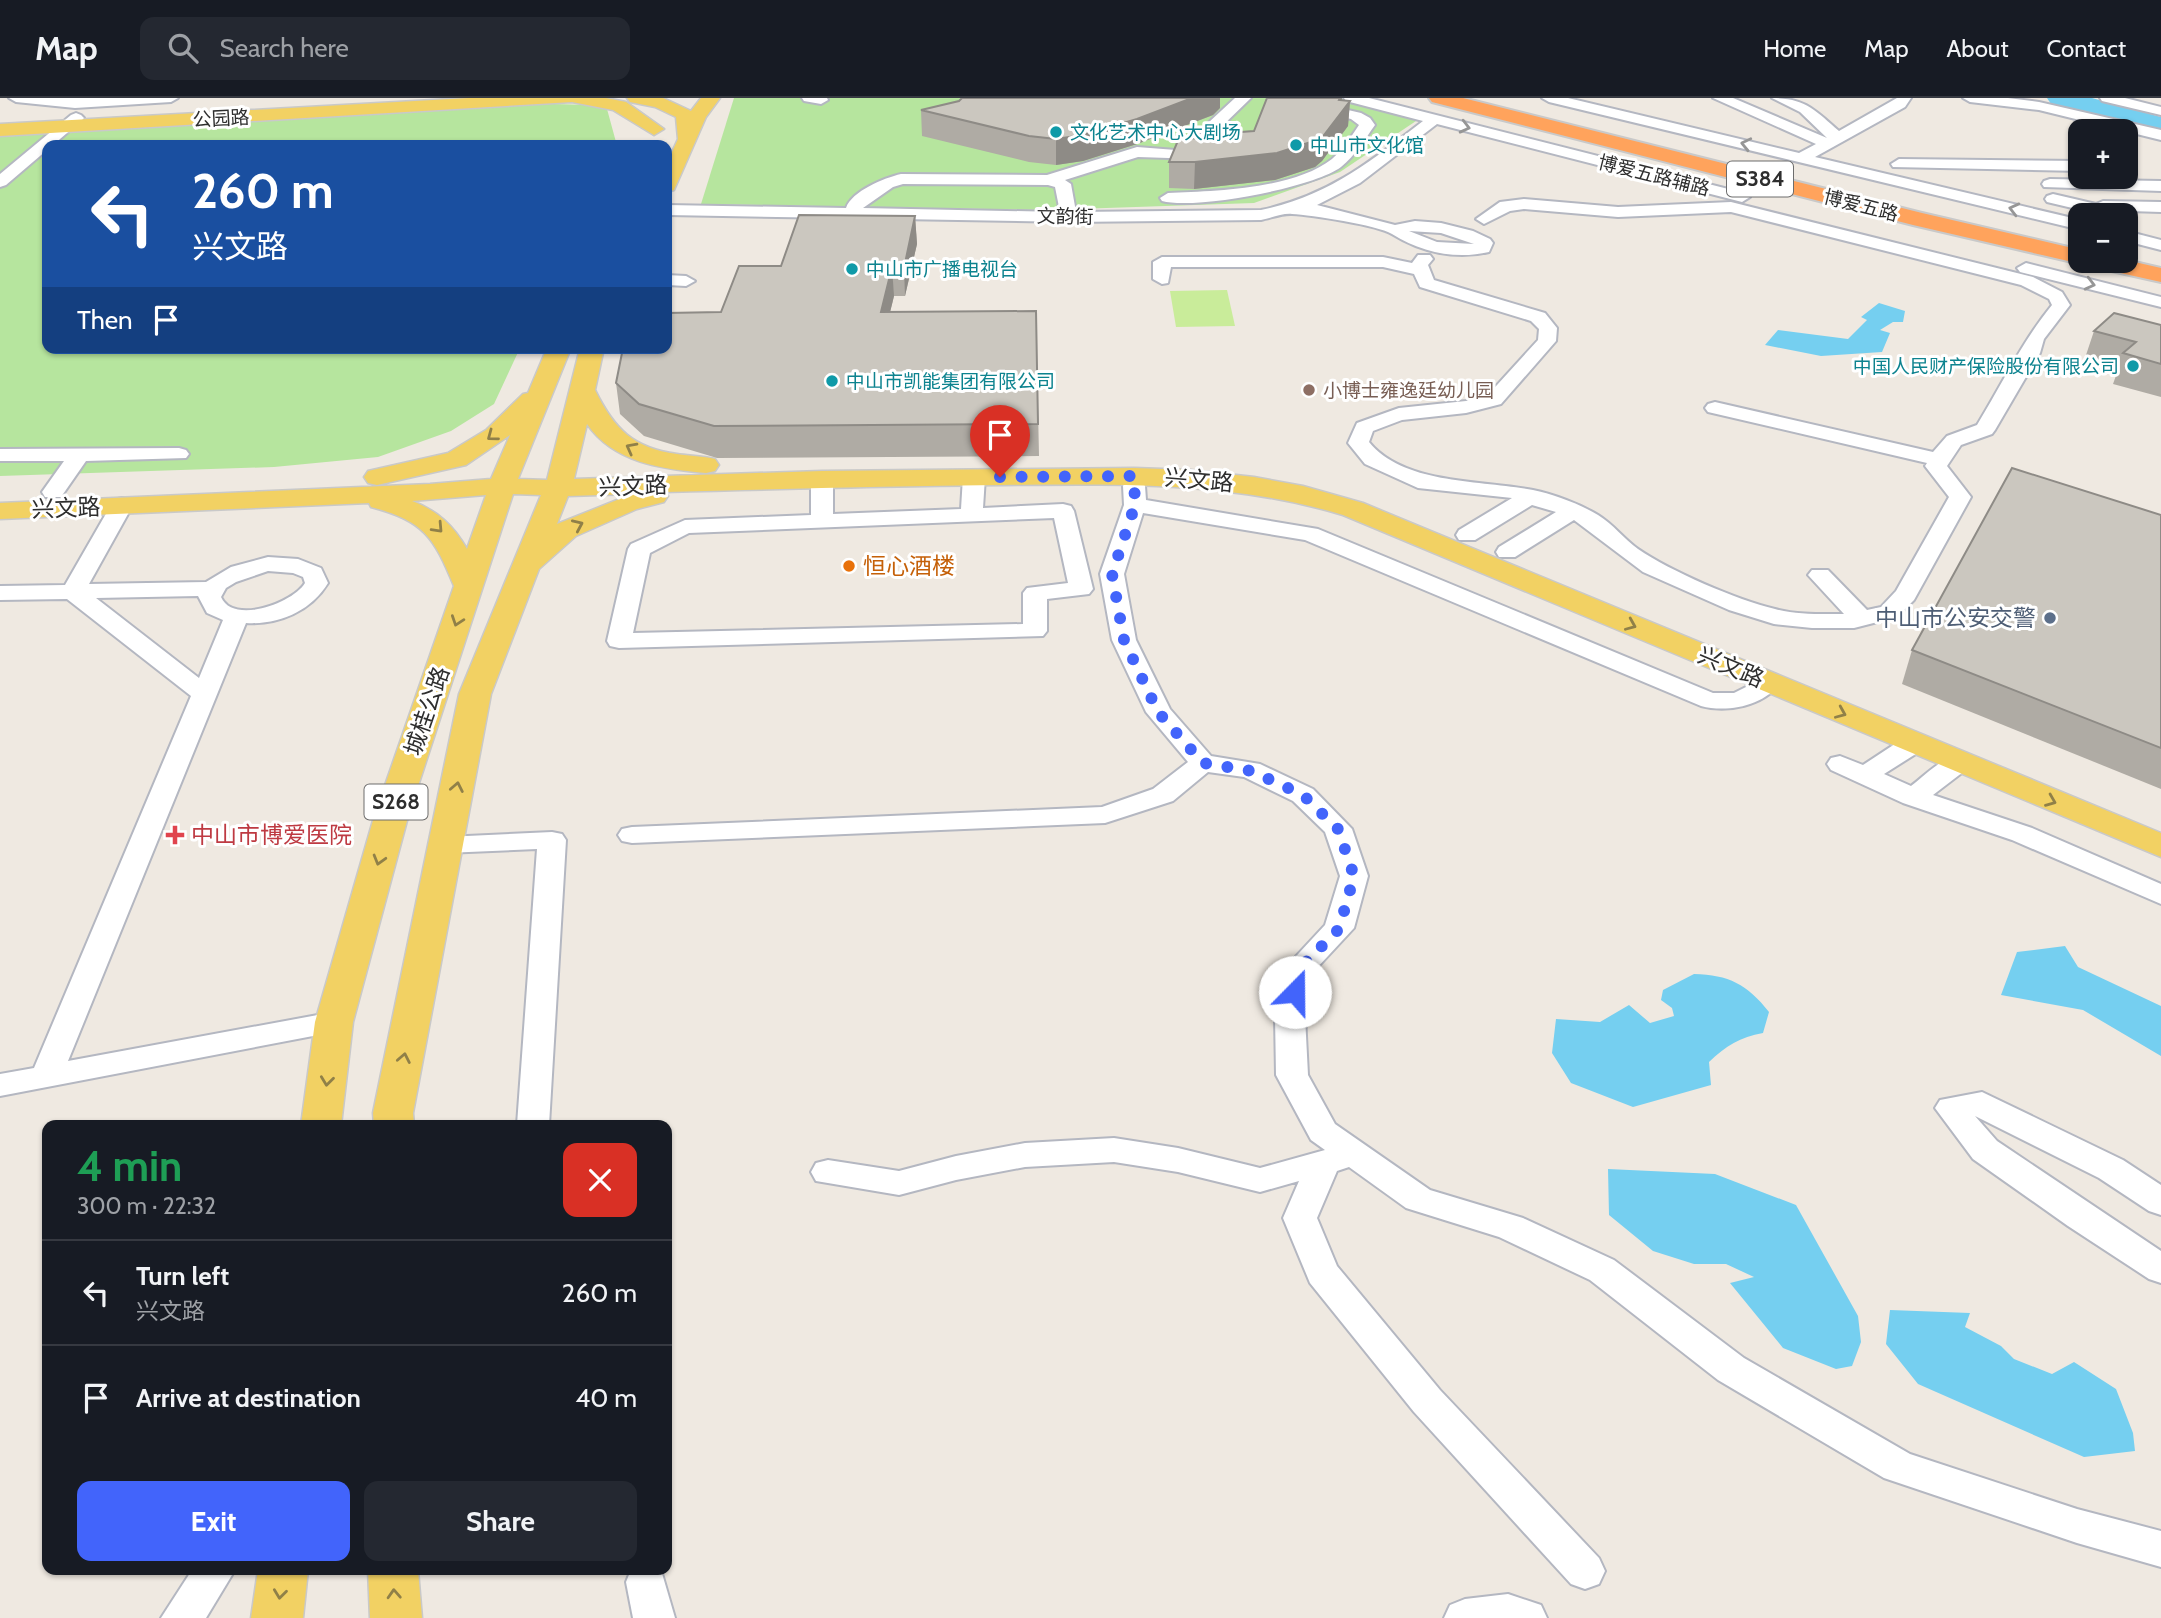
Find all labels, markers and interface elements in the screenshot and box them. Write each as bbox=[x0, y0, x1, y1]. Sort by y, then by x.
search box bbox=[140, 17, 630, 80]
text: Map bbox=[35, 28, 98, 68]
icon: search bbox=[164, 29, 202, 67]
text: Search here bbox=[220, 32, 349, 64]
text: Home bbox=[1763, 34, 1826, 63]
text: Map bbox=[1864, 34, 1909, 63]
text: About bbox=[1947, 34, 2009, 63]
text: Contact bbox=[2047, 34, 2126, 63]
street label: 公园路 bbox=[192, 106, 250, 131]
one-way arrow bbox=[1459, 119, 1471, 133]
map controls bbox=[2068, 119, 2138, 273]
button: + bbox=[2068, 119, 2138, 189]
place label: 文化艺术中心大剧场 bbox=[1070, 121, 1241, 144]
marker: 文化艺术中心大剧场 bbox=[1048, 124, 1064, 140]
place label: 中山市文化馆 bbox=[1310, 134, 1424, 157]
marker: 中山市文化馆 bbox=[1288, 137, 1304, 153]
one-way arrow bbox=[1740, 138, 1752, 152]
street label: 博爱五路辅路 bbox=[1596, 151, 1712, 200]
text: 260 m bbox=[192, 161, 334, 220]
road number: S384 bbox=[1727, 162, 1793, 196]
icon: left bbox=[77, 168, 168, 259]
street label: 博爱五路 bbox=[1821, 185, 1901, 226]
one-way arrow bbox=[2009, 203, 2021, 217]
button: − bbox=[2068, 203, 2138, 273]
street label: 文韵街 bbox=[1036, 205, 1094, 228]
text: 兴文路 bbox=[192, 227, 288, 266]
place label: 中山市广播电视台 bbox=[866, 258, 1018, 281]
marker: 中山市广播电视台 bbox=[844, 261, 860, 277]
one-way arrow bbox=[2083, 276, 2095, 290]
icon: arrive bbox=[147, 301, 185, 339]
text: Then bbox=[77, 304, 133, 336]
place label: 中国人民财产保险股份有限公司 bbox=[1853, 355, 2119, 378]
marker: 中国人民财产保险股份有限公司 bbox=[2125, 358, 2141, 374]
place label: 中山市凯能集团有限公司 bbox=[846, 370, 1055, 393]
marker: 中山市凯能集团有限公司 bbox=[824, 373, 840, 389]
place label: 小博士雍逸廷幼儿园 bbox=[1323, 379, 1494, 402]
marker: 小博士雍逸廷幼儿园 bbox=[1301, 382, 1317, 398]
pin bbox=[970, 405, 1030, 477]
icon: arrive bbox=[981, 416, 1019, 454]
one-way arrow bbox=[487, 427, 499, 440]
one-way arrow bbox=[625, 442, 638, 456]
street label: 兴文路 bbox=[1163, 463, 1235, 497]
street label: 兴文路 bbox=[598, 471, 668, 501]
street label: 兴文路 bbox=[31, 493, 101, 523]
one-way arrow bbox=[570, 519, 583, 533]
one-way arrow bbox=[430, 520, 442, 533]
place label: 恒心酒楼 bbox=[863, 552, 955, 580]
marker: 恒心酒楼 bbox=[841, 558, 857, 574]
place label: 中山市公安交警 bbox=[1875, 604, 2036, 632]
marker: 中山市公安交警 bbox=[2042, 610, 2058, 626]
one-way arrow bbox=[451, 614, 465, 626]
one-way arrow bbox=[1624, 617, 1637, 631]
street label: 兴文路 bbox=[1694, 641, 1768, 693]
street label: 城桂公路 bbox=[399, 663, 455, 759]
one-way arrow bbox=[1834, 705, 1846, 719]
one-way arrow bbox=[448, 781, 463, 793]
road number: S268 bbox=[364, 784, 428, 820]
one-way arrow bbox=[2044, 792, 2056, 806]
place label: 中山市博爱医院 bbox=[191, 821, 352, 849]
marker: 中山市博爱医院 bbox=[165, 825, 185, 845]
one-way arrow bbox=[373, 854, 387, 866]
position arrow bbox=[1258, 955, 1332, 1029]
one-way arrow bbox=[396, 1052, 411, 1064]
one-way arrow bbox=[319, 1075, 334, 1087]
text: 4 min bbox=[77, 1140, 182, 1192]
button: close bbox=[563, 1143, 637, 1217]
text: 300 m · 22:32 bbox=[77, 1192, 216, 1220]
text: Turn left bbox=[136, 1260, 229, 1292]
icon: left bbox=[77, 1274, 115, 1312]
text: 260 m bbox=[562, 1277, 637, 1309]
text: 兴文路 bbox=[136, 1297, 205, 1325]
icon: arrive bbox=[77, 1379, 115, 1417]
text: Arrive at destination bbox=[136, 1382, 361, 1414]
text: 40 m bbox=[575, 1382, 637, 1414]
button: Exit bbox=[77, 1481, 350, 1561]
button: Share bbox=[364, 1481, 637, 1561]
one-way arrow bbox=[273, 1588, 288, 1600]
one-way arrow bbox=[387, 1588, 402, 1599]

